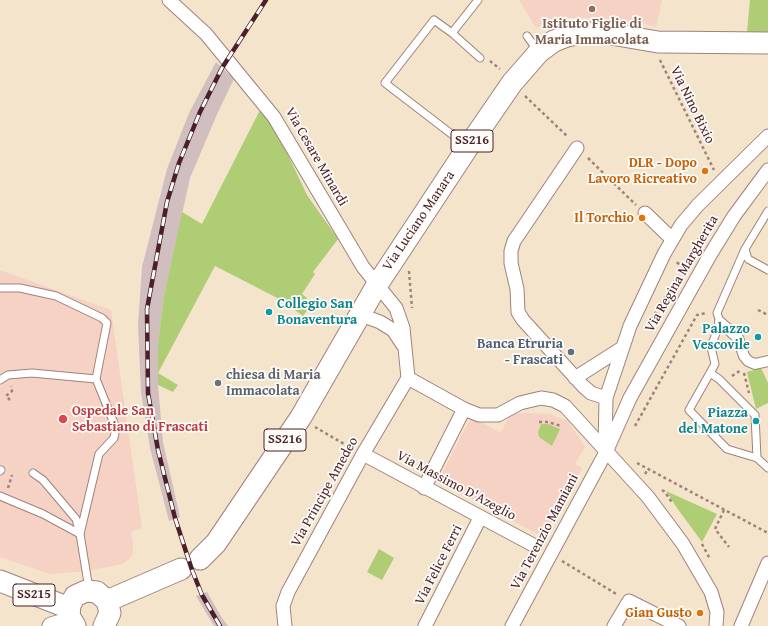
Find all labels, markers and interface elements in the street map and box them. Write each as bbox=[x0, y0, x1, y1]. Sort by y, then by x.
marker: Istituto Figlie di Maria Immacolata bbox=[587, 4, 597, 14]
place label: Istituto Figlie di Maria Immacolata bbox=[535, 16, 649, 48]
street label: Via Nino Bixio bbox=[666, 64, 718, 146]
street label: Via Cesare Minardi bbox=[281, 105, 351, 209]
road number: SS216 bbox=[451, 130, 493, 152]
place label: DLR - Dopo Lavoro Ricreativo bbox=[588, 155, 697, 188]
marker: DLR - Dopo Lavoro Ricreativo bbox=[700, 166, 710, 176]
street label: Via Luciano Manara bbox=[379, 168, 459, 274]
place label: Il Torchio bbox=[574, 210, 634, 226]
street label: Via Regina Margherita bbox=[642, 212, 722, 336]
marker: Il Torchio bbox=[637, 213, 647, 223]
place label: Collegio San Bonaventura bbox=[277, 296, 357, 328]
marker: Collegio San Bonaventura bbox=[264, 307, 274, 317]
place label: Palazzo Vescovile bbox=[692, 321, 750, 354]
marker: Palazzo Vescovile bbox=[753, 332, 763, 342]
place label: Banca Etruria - Frascati bbox=[477, 336, 563, 368]
marker: Banca Etruria - Frascati bbox=[566, 347, 576, 357]
place label: chiesa di Maria Immacolata bbox=[226, 367, 321, 400]
marker: chiesa di Maria Immacolata bbox=[213, 378, 223, 388]
place label: Ospedale San Sebastiano di Frascati bbox=[72, 403, 208, 436]
place label: Piazza del Matone bbox=[679, 405, 748, 438]
marker: Ospedale San Sebastiano di Frascati bbox=[57, 413, 69, 425]
marker: Piazza del Matone bbox=[751, 416, 761, 426]
road number: SS216 bbox=[264, 429, 306, 451]
street label: Via Principe Amedeo bbox=[288, 434, 362, 550]
street label: Via Massimo D'Azeglio bbox=[393, 447, 519, 525]
street label: Via Terenzio Mamiani bbox=[507, 471, 583, 593]
street label: Via Felice Ferri bbox=[412, 522, 466, 608]
road number: SS215 bbox=[13, 584, 55, 606]
place label: Gian Gusto bbox=[625, 605, 692, 621]
marker: Gian Gusto bbox=[695, 608, 705, 618]

